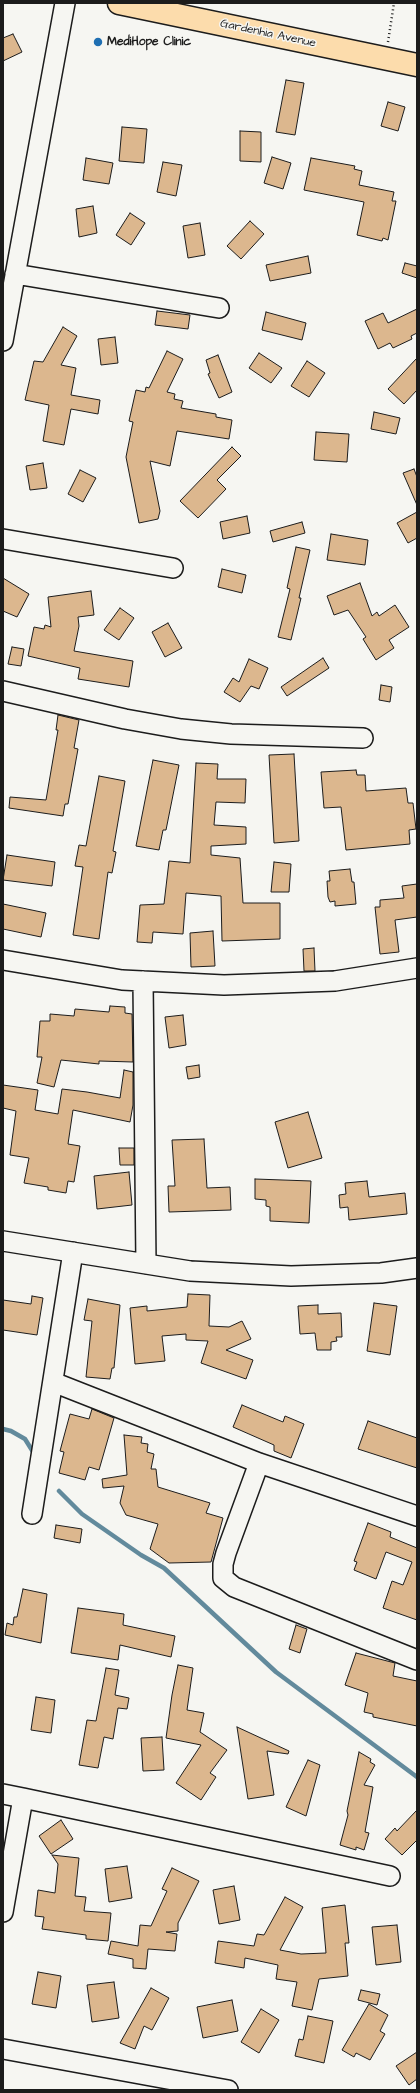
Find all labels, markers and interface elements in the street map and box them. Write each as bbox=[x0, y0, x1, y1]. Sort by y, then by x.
street label: Gardenhia Avenue bbox=[219, 17, 317, 51]
place label: MediHope Clinic bbox=[107, 35, 191, 49]
marker: MediHope Clinic bbox=[92, 36, 104, 48]

